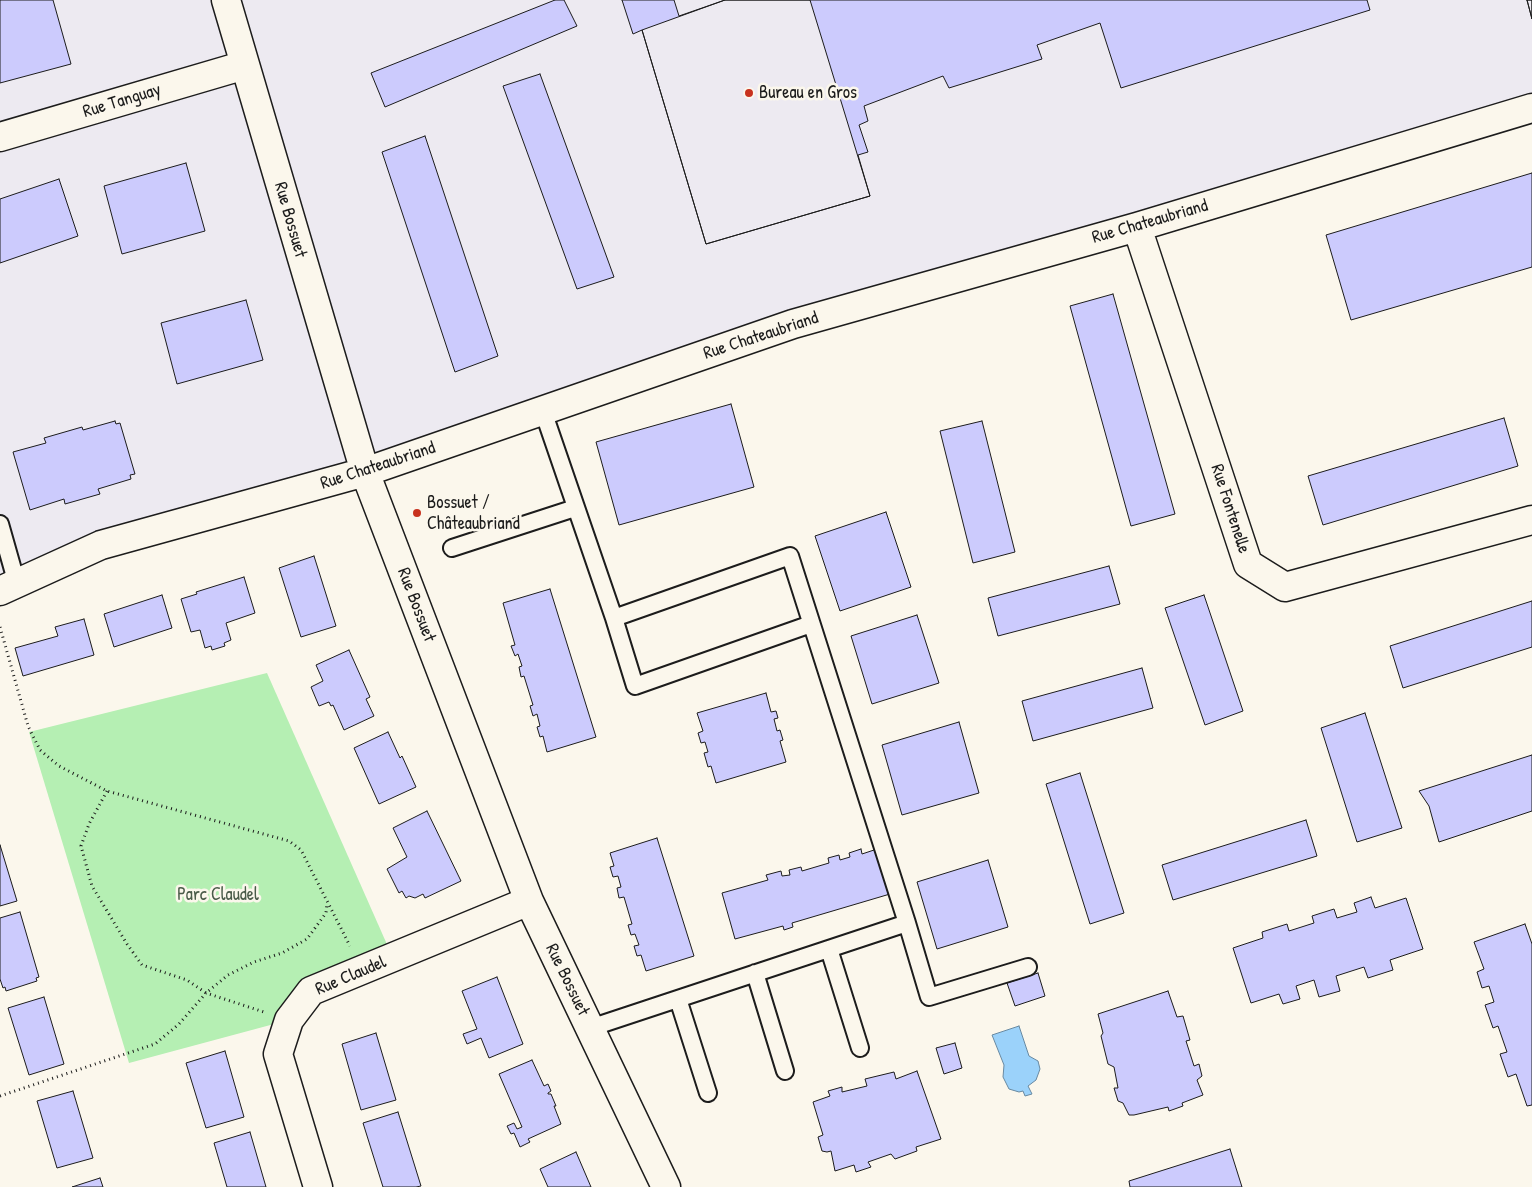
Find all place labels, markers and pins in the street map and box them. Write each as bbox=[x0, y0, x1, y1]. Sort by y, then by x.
place label: Bureau en Gros bbox=[759, 82, 857, 104]
marker: Bureau en Gros bbox=[743, 87, 755, 99]
place label: Bossuet / Châteaubriand bbox=[427, 492, 520, 534]
marker: Bossuet / Châteaubriand bbox=[411, 507, 423, 519]

